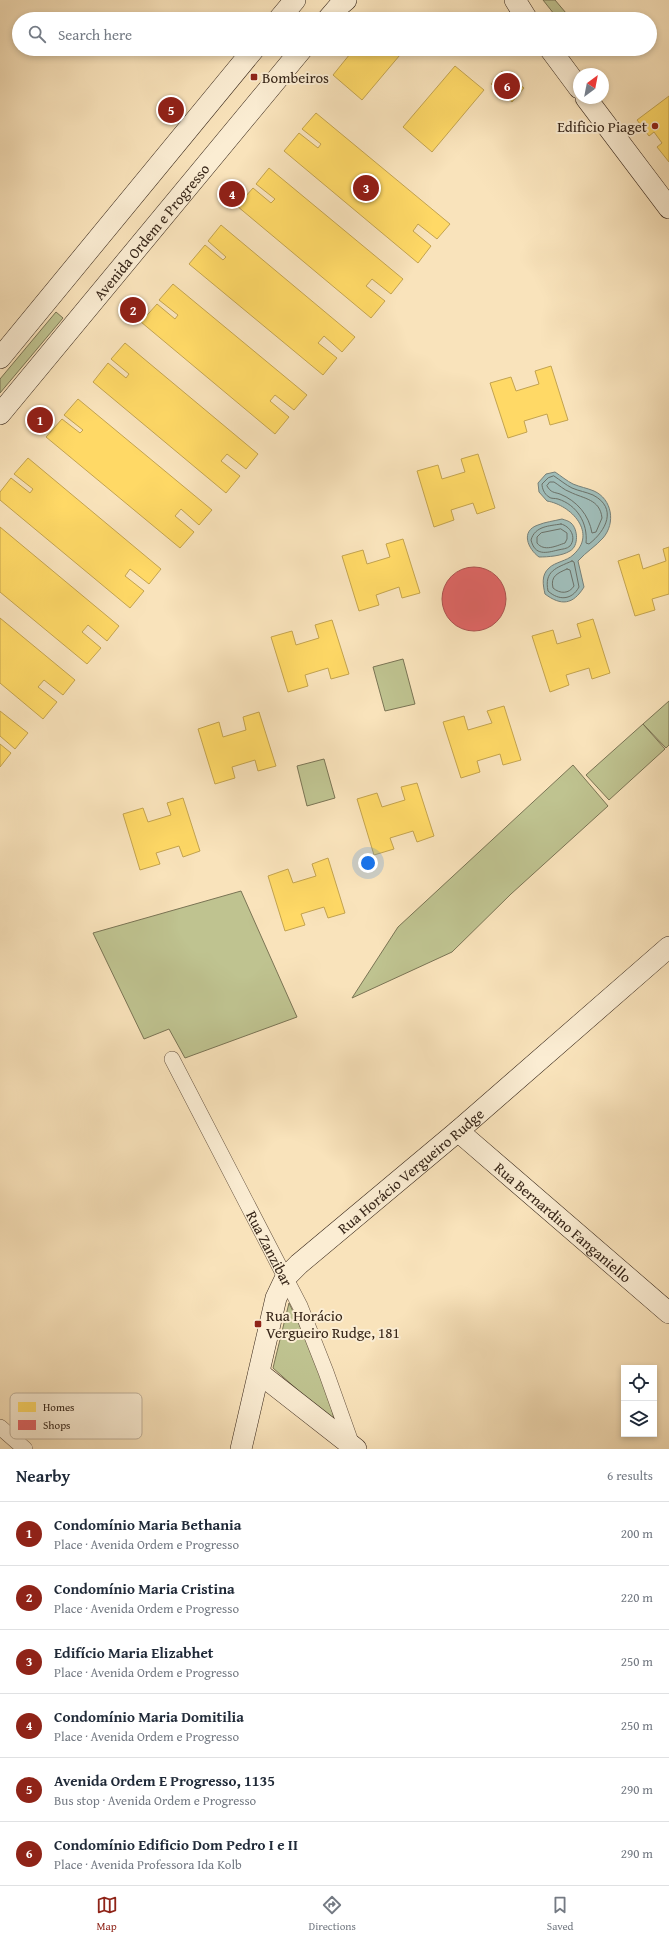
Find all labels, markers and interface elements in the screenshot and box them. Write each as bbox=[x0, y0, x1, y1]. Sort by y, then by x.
search box bbox=[12, 12, 657, 56]
icon: search bbox=[26, 23, 48, 45]
text: Search here bbox=[58, 24, 132, 45]
place label: Bombeiros bbox=[262, 67, 329, 88]
north arrow bbox=[573, 68, 609, 104]
pin: 6 bbox=[494, 71, 520, 101]
marker: Bombeiros bbox=[249, 72, 259, 82]
pin: 5 bbox=[158, 95, 184, 125]
place label: Edificio Piaget bbox=[557, 116, 648, 137]
marker: Edificio Piaget bbox=[650, 121, 660, 131]
street label: Avenida Ordem e Progresso bbox=[88, 158, 214, 304]
pin: 3 bbox=[353, 173, 379, 203]
pin: 4 bbox=[219, 179, 245, 209]
pin: 2 bbox=[120, 295, 146, 325]
pin: 1 bbox=[27, 405, 53, 435]
your location bbox=[358, 853, 378, 873]
street label: Rua Horácio Vergueiro Rudge bbox=[333, 1103, 488, 1238]
street label: Rua Bernardino Fanganiello bbox=[490, 1157, 637, 1287]
street label: Rua Zanzibar bbox=[242, 1207, 298, 1290]
place label: Rua Horácio Vergueiro Rudge, 181 bbox=[266, 1305, 400, 1343]
marker: Rua Horácio Vergueiro Rudge, 181 bbox=[253, 1319, 263, 1329]
map controls bbox=[621, 1365, 657, 1437]
button: locate bbox=[621, 1365, 657, 1401]
legend bbox=[10, 1393, 142, 1439]
text: Homes bbox=[43, 1399, 74, 1415]
button: layers bbox=[621, 1401, 657, 1437]
text: Shops bbox=[43, 1417, 70, 1433]
text: Nearby bbox=[16, 1463, 70, 1488]
text: 6 results bbox=[607, 1466, 653, 1485]
text: Condomínio Maria Bethania bbox=[54, 1514, 241, 1535]
text: 1 bbox=[26, 1524, 32, 1543]
text: 200 m bbox=[621, 1524, 653, 1543]
text: Place · Avenida Ordem e Progresso bbox=[54, 1535, 239, 1554]
text: Condomínio Maria Cristina bbox=[54, 1578, 235, 1599]
text: 2 bbox=[26, 1588, 32, 1607]
text: 220 m bbox=[621, 1588, 653, 1607]
text: Place · Avenida Ordem e Progresso bbox=[54, 1599, 239, 1618]
text: Edifício Maria Elizabhet bbox=[54, 1642, 213, 1663]
text: 3 bbox=[26, 1652, 32, 1671]
text: 250 m bbox=[621, 1652, 653, 1671]
text: Place · Avenida Ordem e Progresso bbox=[54, 1663, 239, 1682]
text: Condomínio Maria Domitilia bbox=[54, 1706, 244, 1727]
text: 4 bbox=[26, 1716, 32, 1735]
text: 250 m bbox=[621, 1716, 653, 1735]
text: Place · Avenida Ordem e Progresso bbox=[54, 1727, 239, 1746]
text: Avenida Ordem E Progresso, 1135 bbox=[54, 1770, 275, 1791]
text: 5 bbox=[26, 1780, 32, 1799]
text: 290 m bbox=[621, 1780, 653, 1799]
text: Bus stop · Avenida Ordem e Progresso bbox=[54, 1791, 256, 1810]
text: Condomínio Edificio Dom Pedro I e II bbox=[54, 1834, 298, 1855]
text: 6 bbox=[26, 1844, 32, 1863]
text: 290 m bbox=[621, 1844, 653, 1863]
text: Place · Avenida Professora Ida Kolb bbox=[54, 1855, 242, 1874]
tab: Map bbox=[96, 1894, 118, 1934]
tab: Directions bbox=[309, 1894, 356, 1934]
tab: Saved bbox=[547, 1894, 573, 1934]

